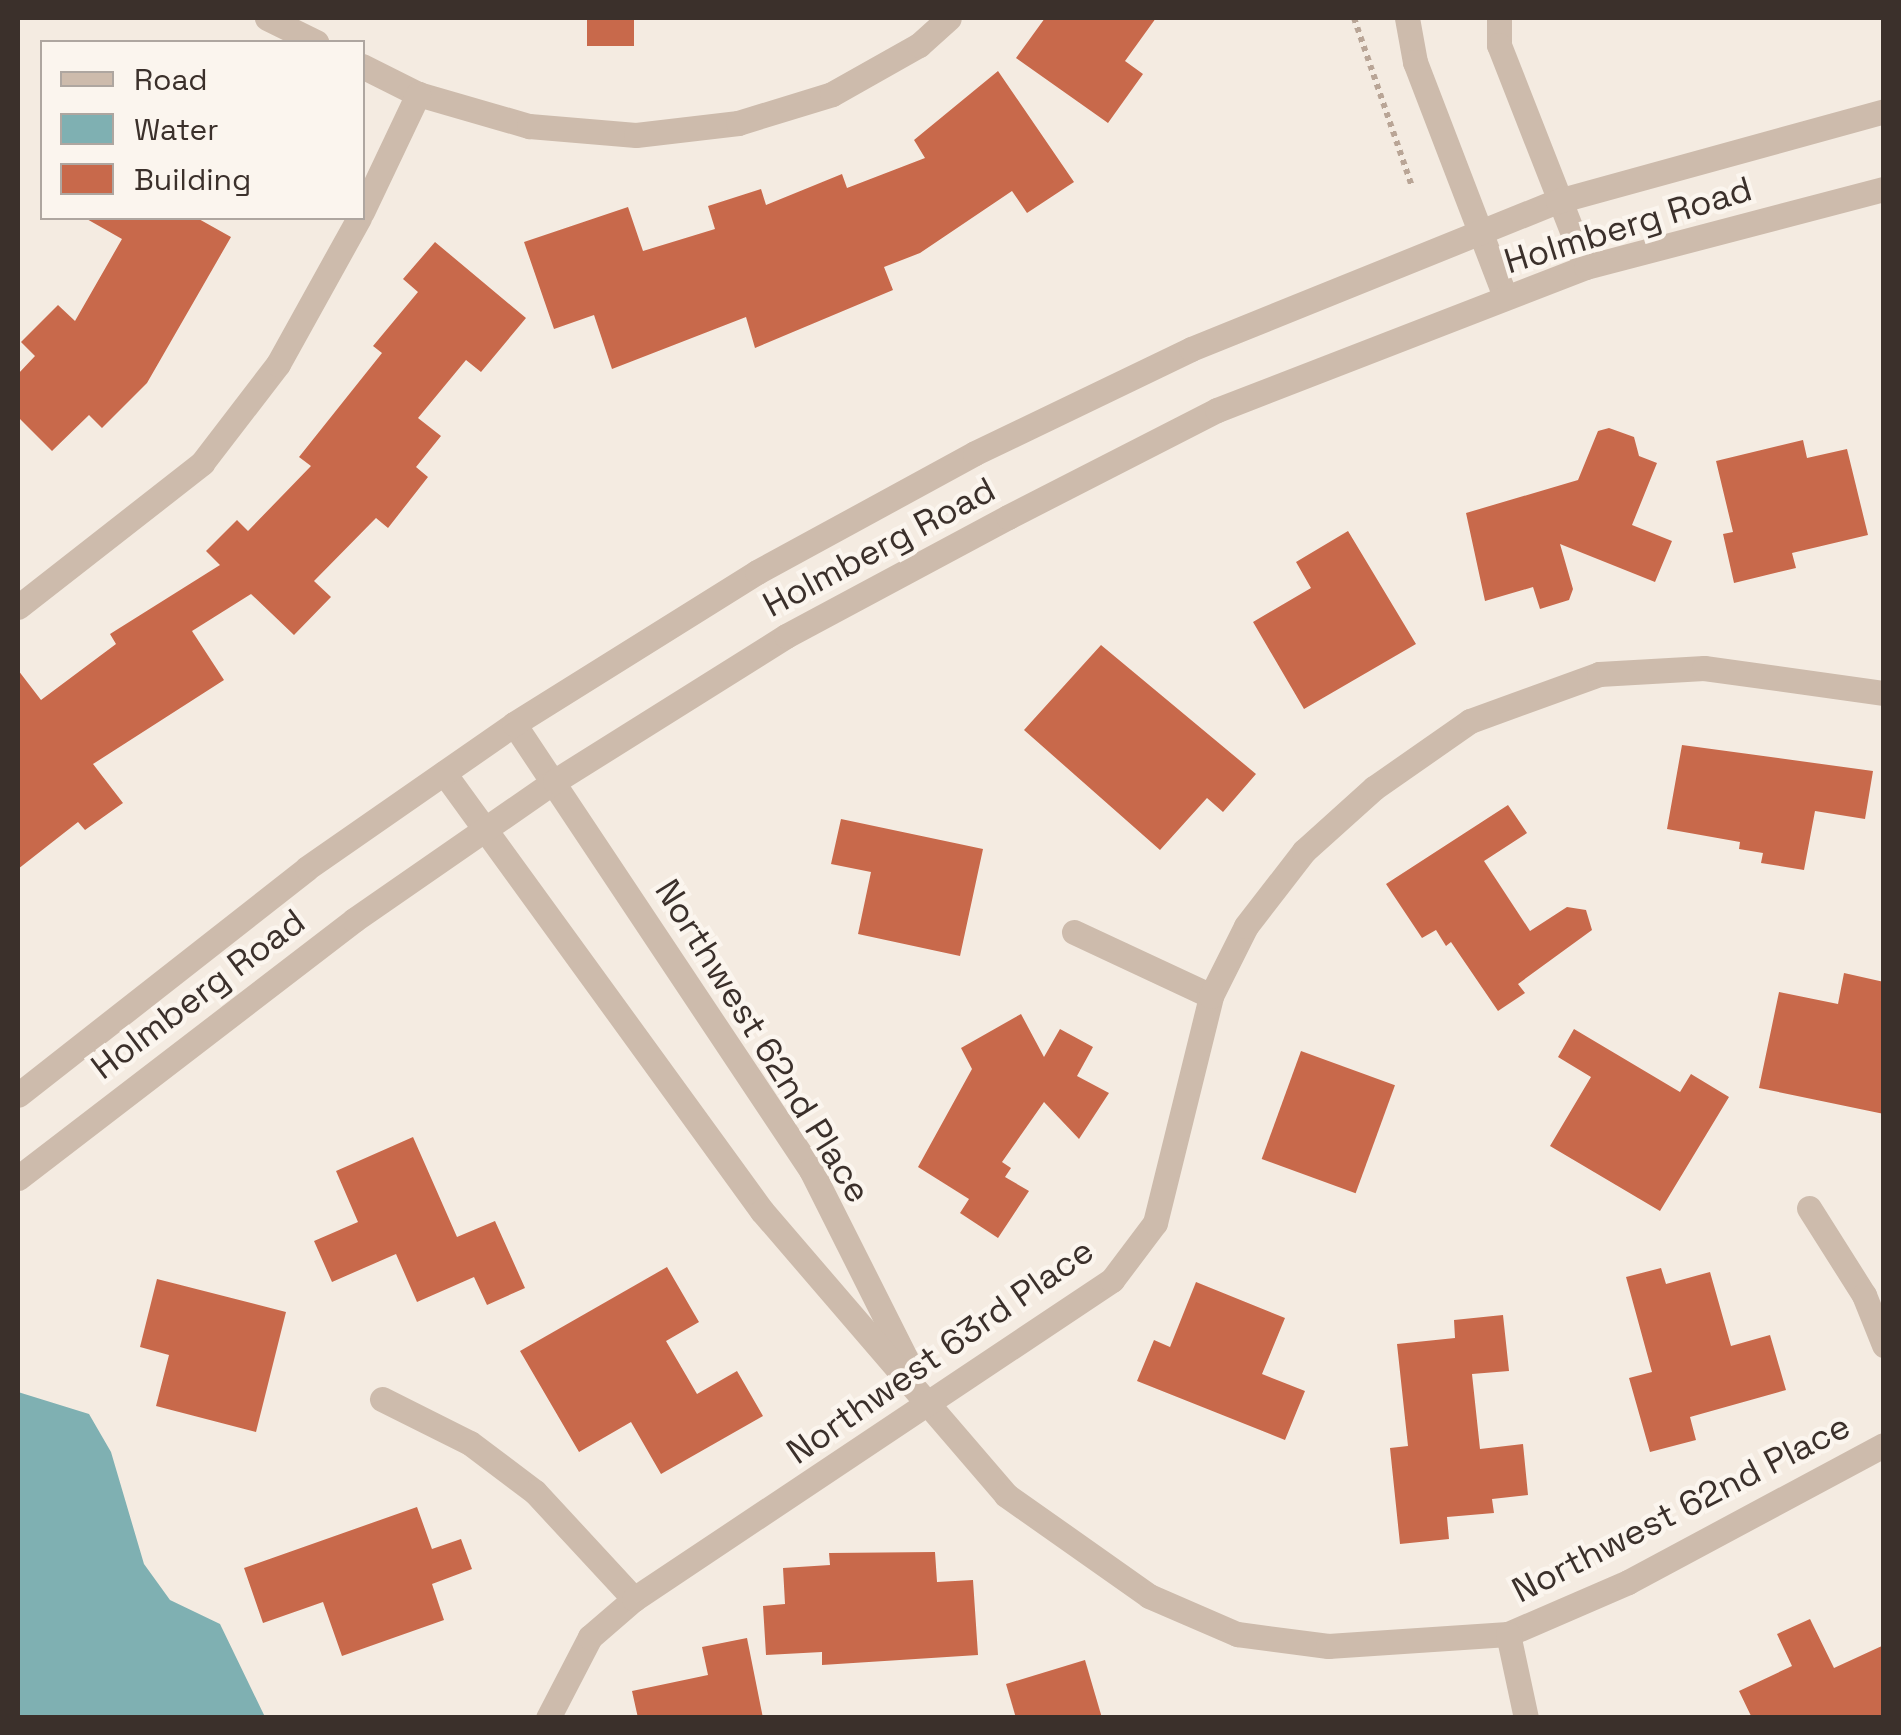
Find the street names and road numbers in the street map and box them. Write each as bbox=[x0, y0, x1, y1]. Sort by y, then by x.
street label: Holmberg Road bbox=[1499, 167, 1757, 283]
street label: Holmberg Road bbox=[756, 468, 1002, 626]
street label: Northwest 62nd Place bbox=[646, 872, 880, 1210]
street label: Holmberg Road bbox=[83, 900, 313, 1088]
street label: Northwest 63rd Place bbox=[779, 1229, 1101, 1473]
street label: Northwest 62nd Place bbox=[1505, 1405, 1857, 1611]

